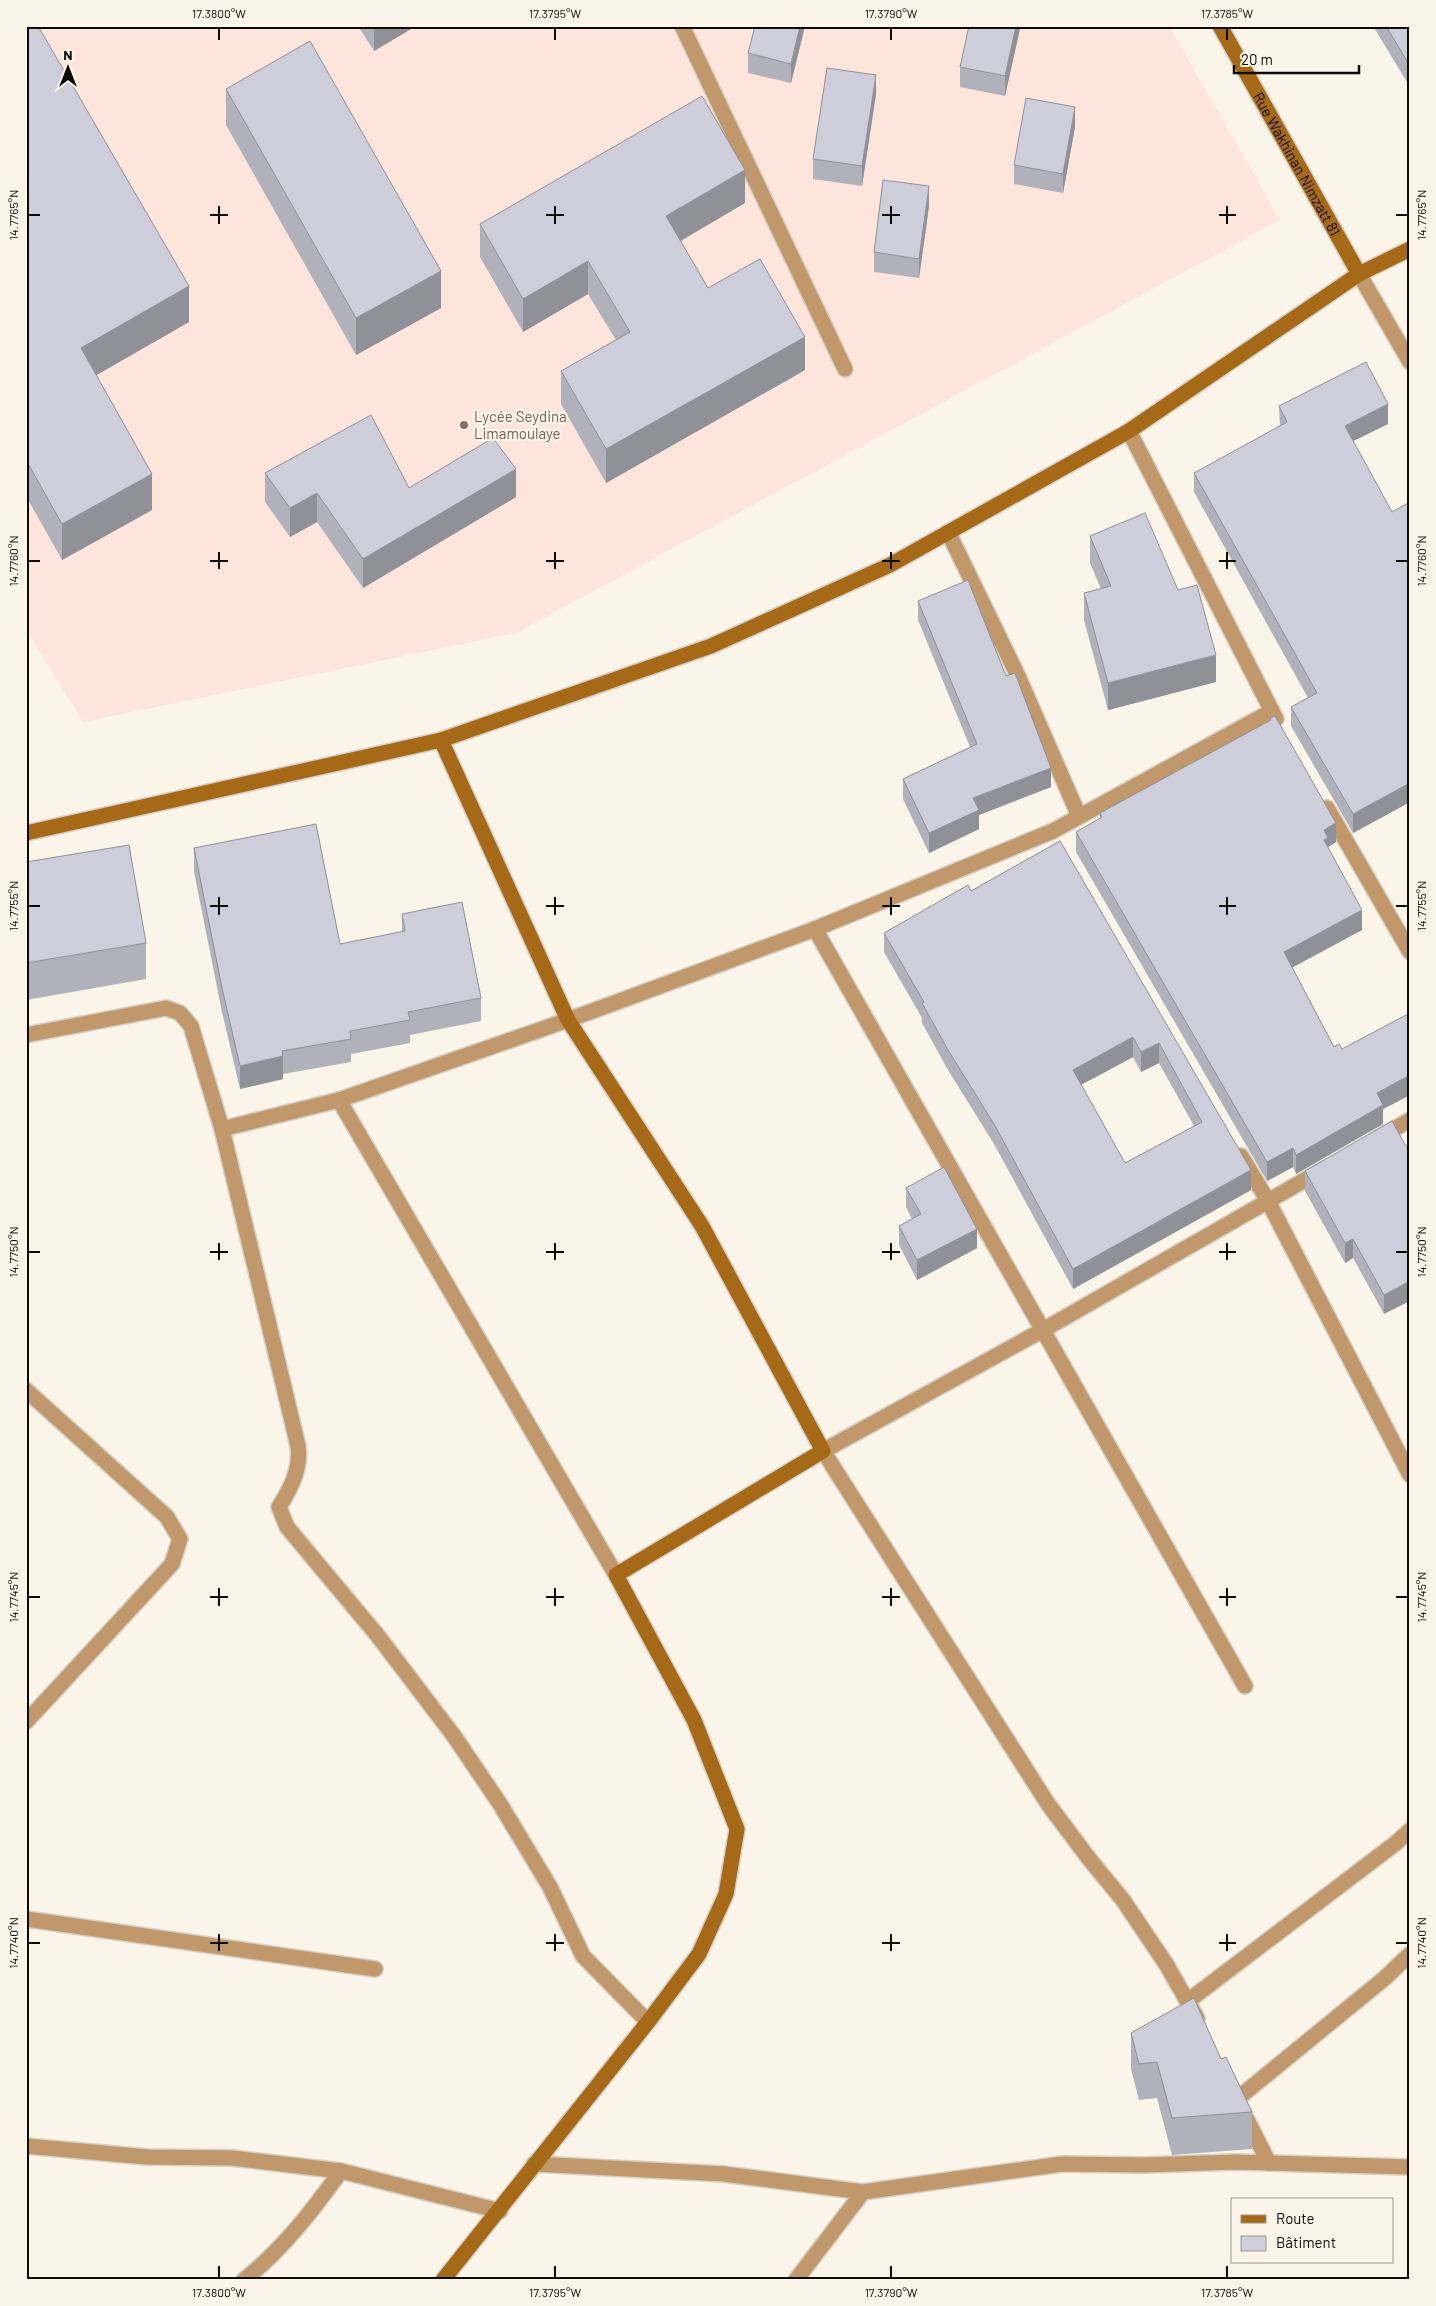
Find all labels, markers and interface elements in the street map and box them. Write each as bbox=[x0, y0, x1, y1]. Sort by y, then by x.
text: 17.3800°W bbox=[192, 6, 246, 20]
text: 17.3795°W bbox=[529, 6, 581, 20]
text: 17.3790°W bbox=[865, 6, 918, 20]
text: 17.3785°W bbox=[1201, 6, 1253, 20]
north arrow bbox=[42, 42, 92, 92]
scale bar bbox=[1234, 42, 1358, 74]
text: N bbox=[63, 46, 73, 63]
text: 20 m bbox=[1241, 50, 1273, 68]
street label: Rue Wakhinan Nimzatt 81 bbox=[1250, 89, 1345, 239]
text: 14.7765°N bbox=[6, 190, 20, 240]
text: 14.7765°N bbox=[1414, 190, 1428, 240]
place label: Lycée Seydina Limamoulaye bbox=[474, 407, 567, 442]
marker: Lycée Seydina Limamoulaye bbox=[458, 419, 470, 431]
text: 14.7760°N bbox=[6, 535, 20, 587]
text: 14.7760°N bbox=[1414, 535, 1428, 587]
text: 14.7755°N bbox=[6, 881, 20, 931]
text: 14.7755°N bbox=[1414, 881, 1428, 931]
text: 14.7750°N bbox=[6, 1226, 20, 1278]
text: 14.7750°N bbox=[1414, 1226, 1428, 1278]
text: 14.7745°N bbox=[6, 1572, 20, 1622]
text: 14.7745°N bbox=[1414, 1572, 1428, 1622]
text: 14.7740°N bbox=[6, 1917, 20, 1969]
text: 14.7740°N bbox=[1414, 1917, 1428, 1969]
legend bbox=[1231, 2198, 1394, 2264]
text: Route bbox=[1276, 2209, 1315, 2227]
text: Bâtiment bbox=[1276, 2233, 1336, 2251]
text: 17.3800°W bbox=[192, 2285, 246, 2299]
text: 17.3795°W bbox=[529, 2285, 581, 2299]
text: 17.3790°W bbox=[865, 2285, 918, 2299]
text: 17.3785°W bbox=[1201, 2285, 1253, 2299]

